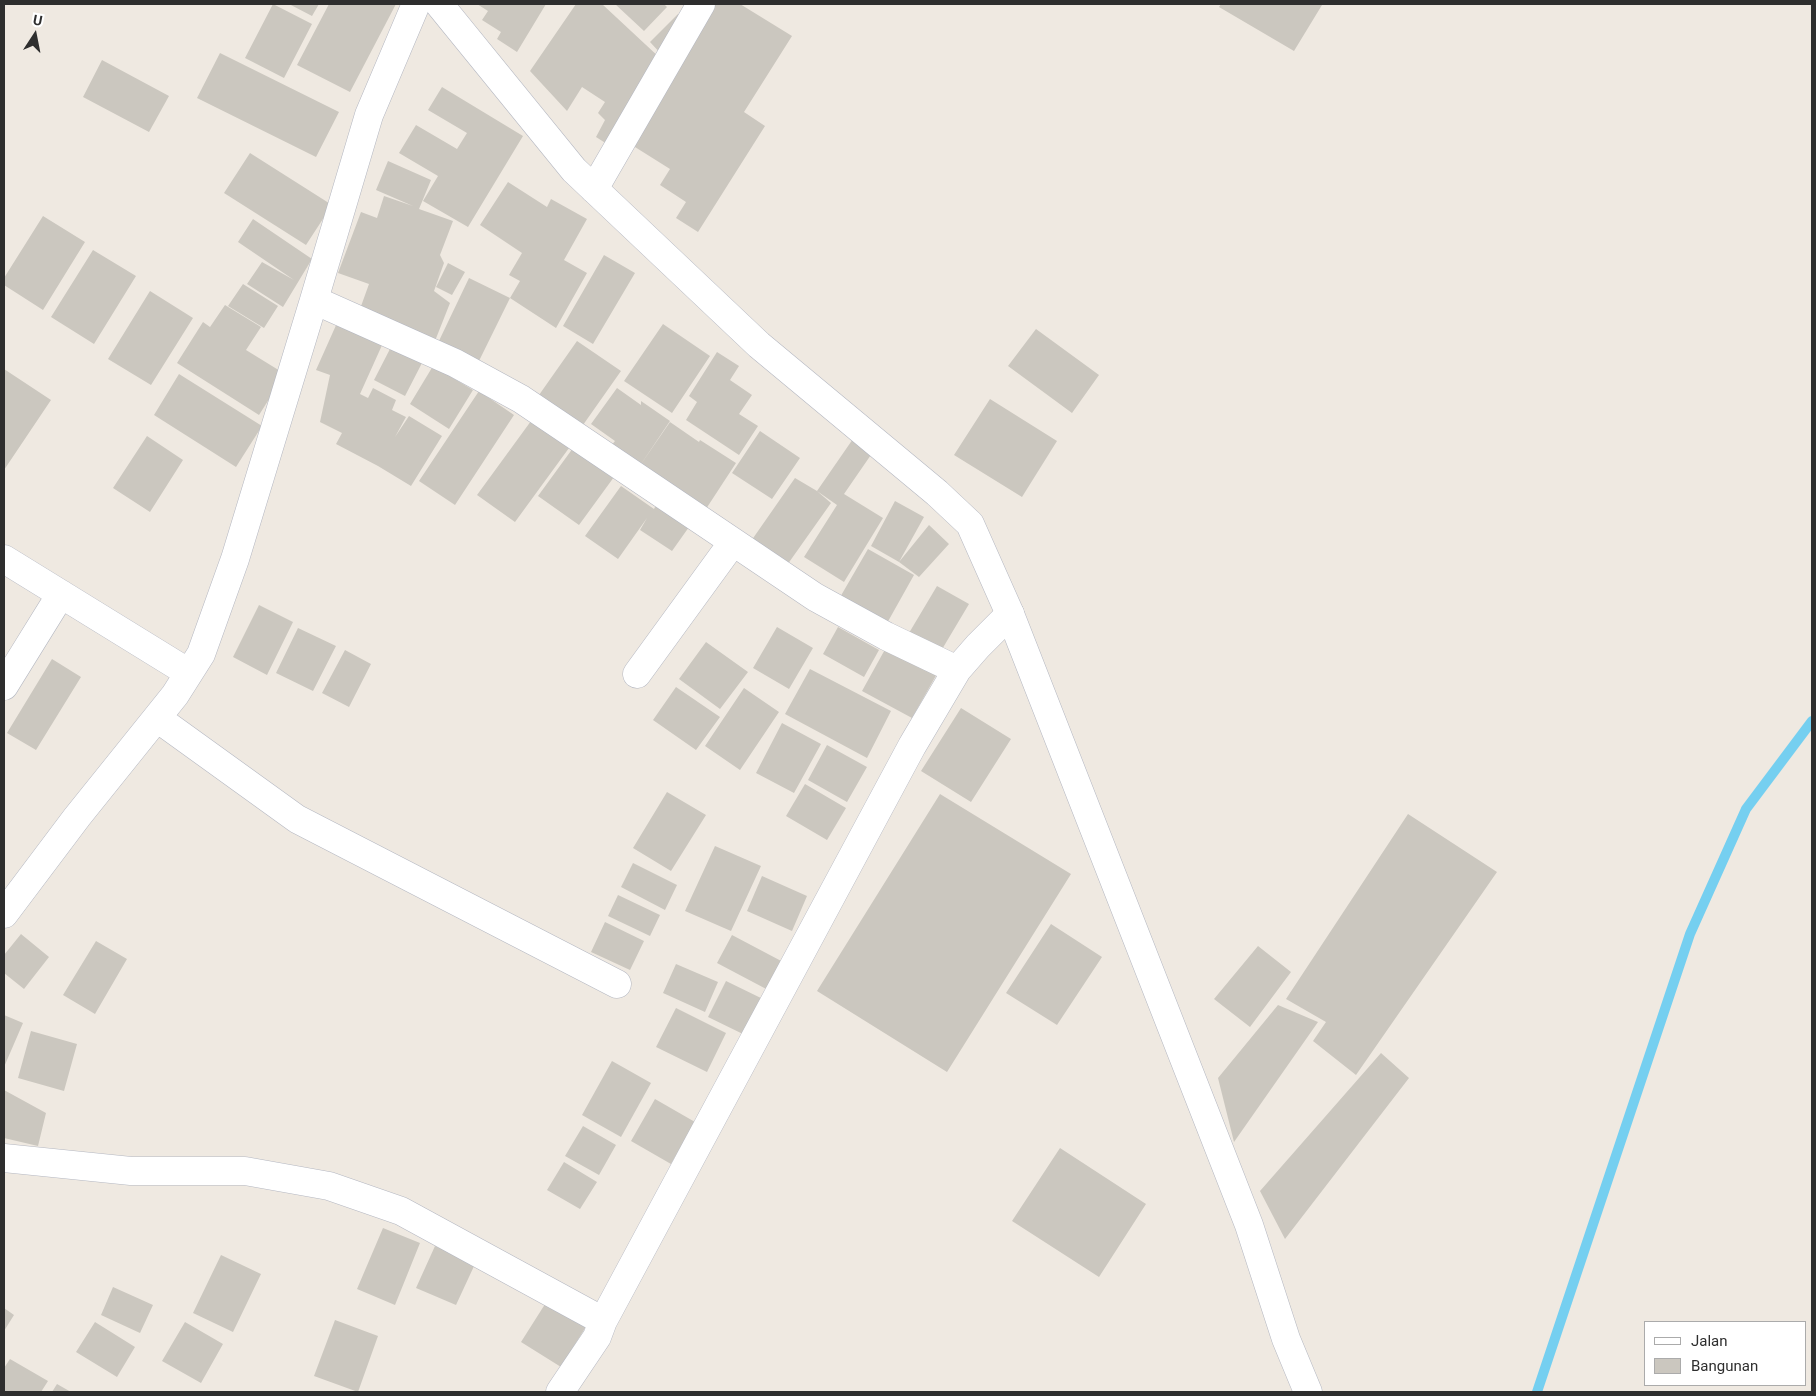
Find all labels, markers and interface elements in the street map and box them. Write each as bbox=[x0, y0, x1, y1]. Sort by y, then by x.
north arrow bbox=[10, 10, 60, 60]
text: U bbox=[32, 12, 44, 29]
legend bbox=[1644, 1321, 1806, 1386]
text: Jalan bbox=[1691, 1332, 1728, 1350]
text: Bangunan bbox=[1691, 1357, 1758, 1375]

